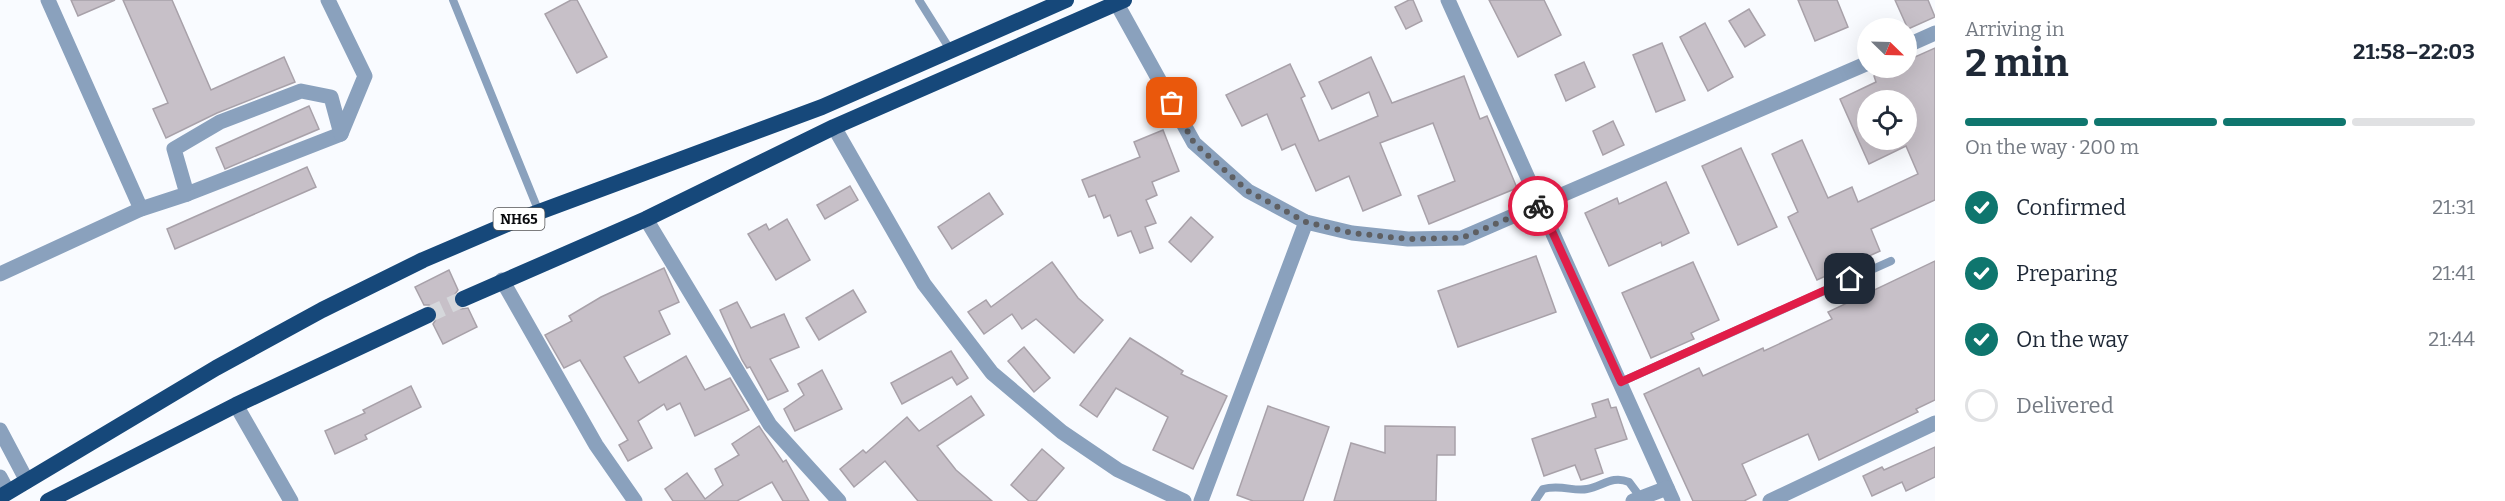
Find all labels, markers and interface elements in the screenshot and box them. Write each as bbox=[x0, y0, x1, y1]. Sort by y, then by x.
text: Arriving in bbox=[1965, 17, 2064, 41]
north arrow bbox=[1857, 18, 1917, 78]
map controls bbox=[1857, 18, 1917, 150]
text: 21:58–22:03 bbox=[2353, 38, 2475, 65]
text: 2 min bbox=[1965, 40, 2069, 86]
pin bbox=[1146, 77, 1197, 128]
icon: bag bbox=[1155, 86, 1188, 119]
button: locate bbox=[1857, 90, 1917, 150]
text: On the way · 200 m bbox=[1965, 135, 2139, 159]
courier bbox=[1508, 176, 1568, 236]
icon: bike bbox=[1522, 190, 1555, 223]
icon: check bbox=[1965, 191, 1998, 224]
text: Confirmed bbox=[2016, 194, 2126, 221]
text: 21:31 bbox=[2432, 195, 2475, 219]
road number: NH65 bbox=[494, 208, 544, 230]
pin bbox=[1824, 253, 1875, 304]
icon: check bbox=[1965, 257, 1998, 290]
text: Preparing bbox=[2016, 260, 2118, 287]
text: 21:41 bbox=[2432, 261, 2475, 285]
icon: home bbox=[1833, 262, 1866, 295]
icon: check bbox=[1965, 323, 1998, 356]
text: On the way bbox=[2016, 326, 2128, 353]
text: 21:44 bbox=[2428, 327, 2475, 351]
text: Delivered bbox=[2016, 392, 2114, 419]

